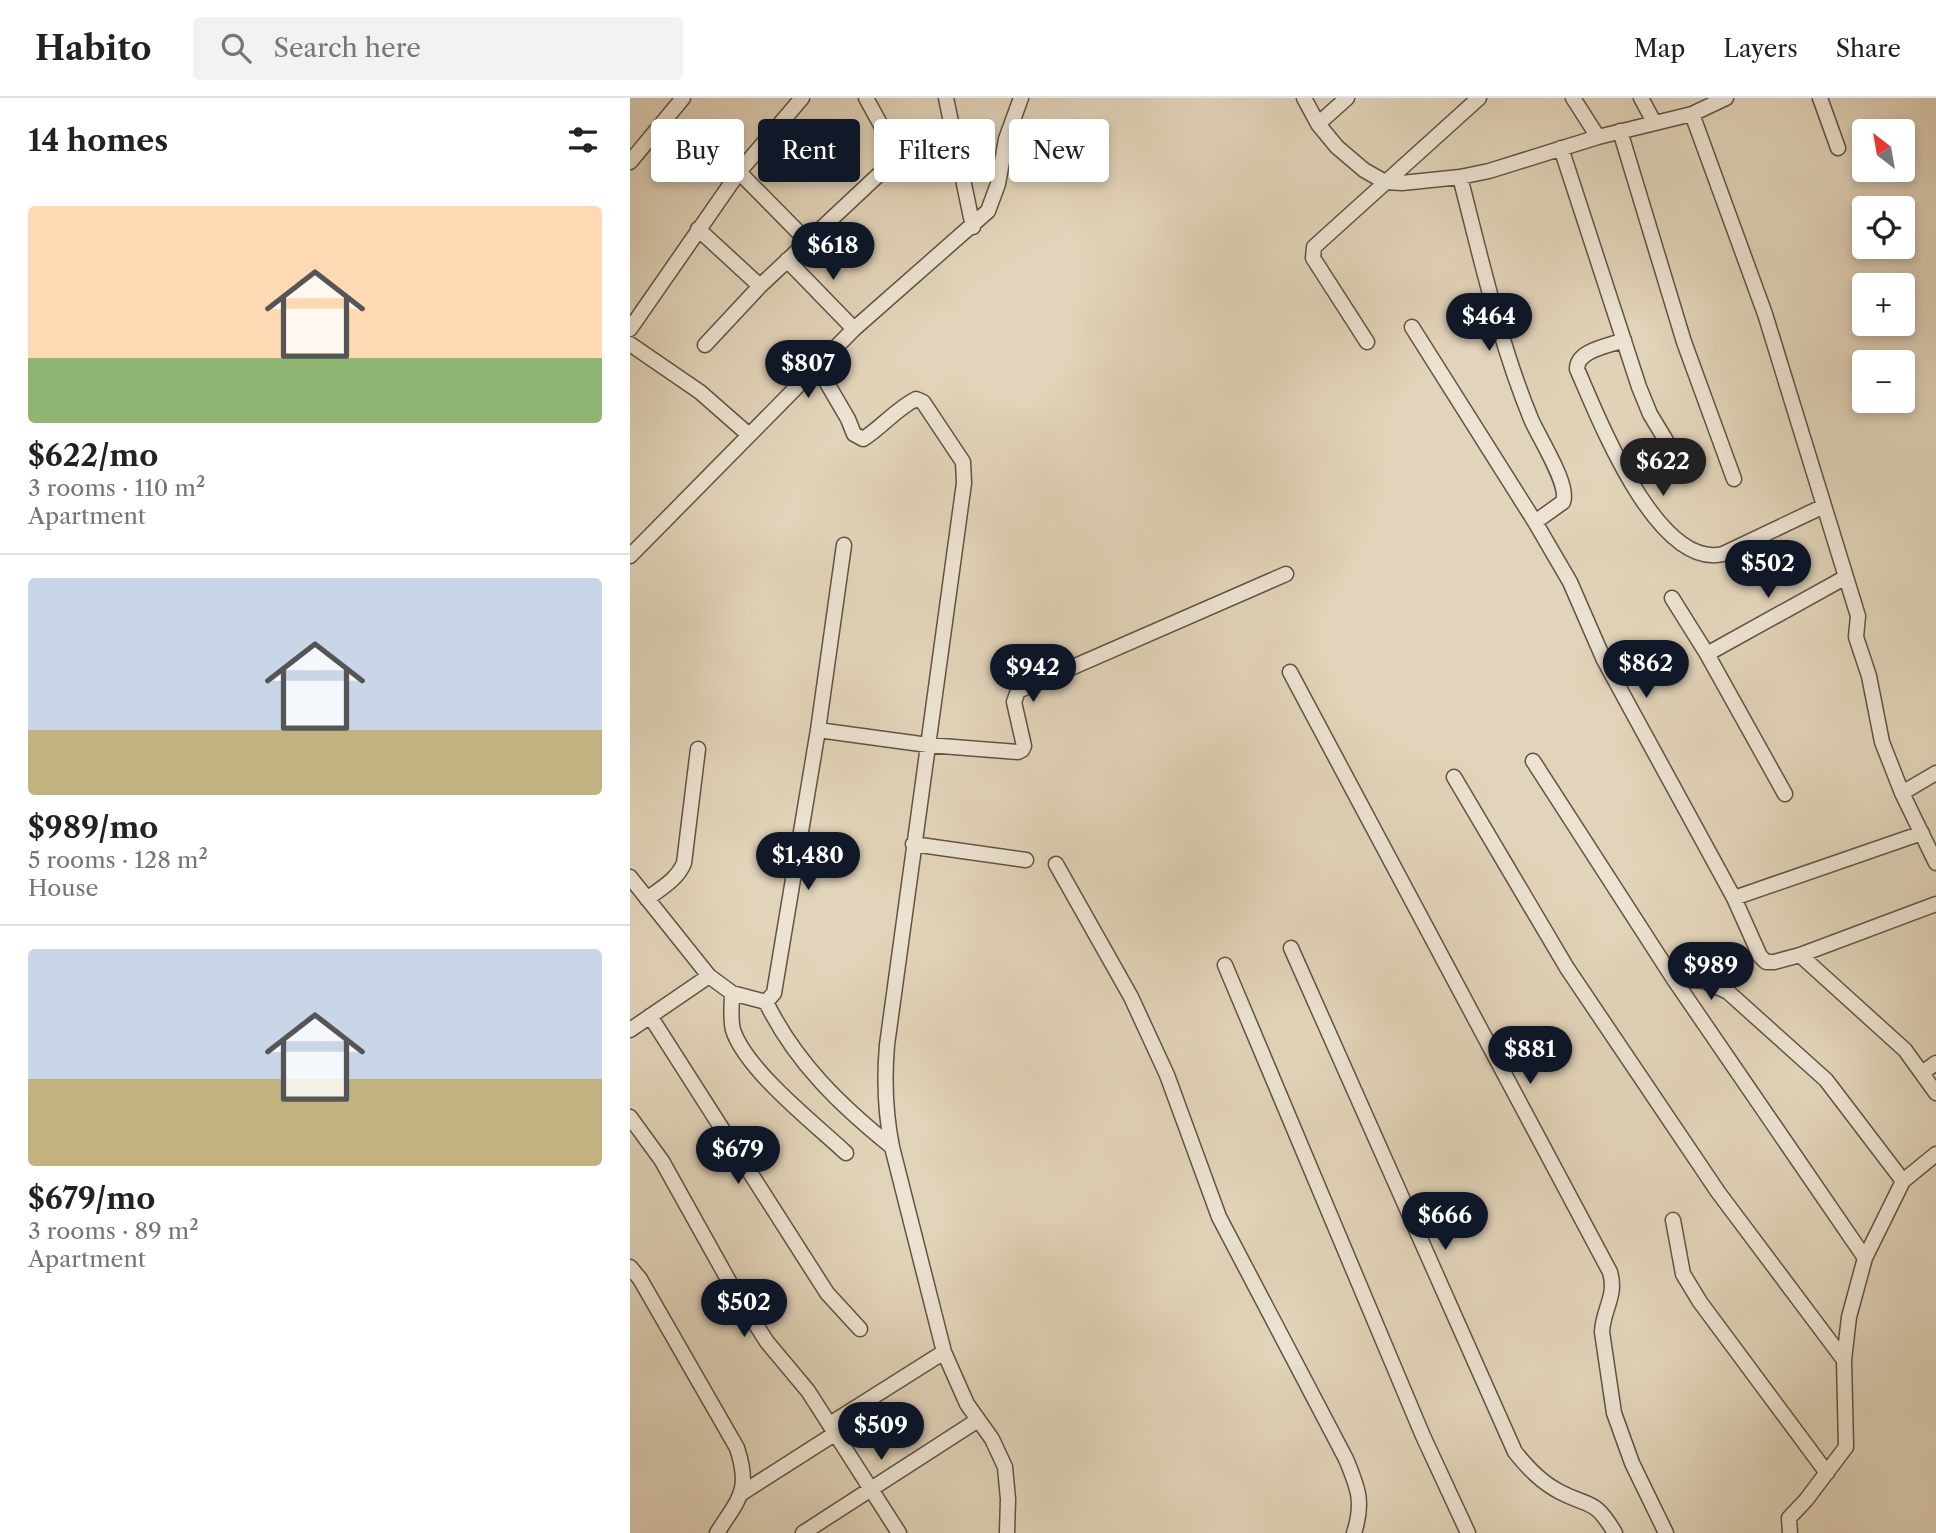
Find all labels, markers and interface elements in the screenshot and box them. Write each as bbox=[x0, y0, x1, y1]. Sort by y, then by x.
search box bbox=[193, 17, 683, 80]
text: Habito bbox=[35, 28, 151, 69]
icon: search bbox=[217, 29, 255, 67]
text: Search here bbox=[273, 32, 421, 64]
text: Map bbox=[1634, 34, 1685, 63]
text: Layers bbox=[1723, 34, 1798, 63]
text: Share bbox=[1836, 34, 1901, 63]
chip: Buy bbox=[651, 119, 744, 182]
chip: Rent bbox=[758, 119, 860, 182]
chip: Filters bbox=[874, 119, 995, 182]
chip: New bbox=[1009, 119, 1109, 182]
north arrow bbox=[1852, 119, 1914, 182]
map controls bbox=[1852, 119, 1915, 413]
icon: filters bbox=[564, 121, 602, 159]
text: 14 homes bbox=[28, 122, 168, 159]
button: locate bbox=[1852, 196, 1915, 259]
pin: $618 bbox=[792, 222, 874, 282]
text: $618 bbox=[807, 231, 859, 259]
icon: home bbox=[252, 251, 378, 377]
button: + bbox=[1852, 273, 1915, 336]
pin: $464 bbox=[1448, 294, 1530, 353]
text: $464 bbox=[1462, 302, 1516, 330]
pin: $807 bbox=[767, 341, 849, 400]
text: $807 bbox=[781, 349, 835, 377]
button: − bbox=[1852, 350, 1915, 413]
text: $622/mo bbox=[28, 437, 158, 474]
pin: $622 bbox=[1622, 438, 1704, 498]
text: $622 bbox=[1636, 447, 1690, 475]
text: 3 rooms · 110 m² bbox=[28, 474, 205, 502]
text: Apartment bbox=[28, 502, 146, 530]
pin: $502 bbox=[1727, 540, 1809, 600]
text: $502 bbox=[1741, 549, 1795, 577]
icon: home bbox=[252, 623, 378, 749]
pin: $862 bbox=[1605, 640, 1687, 700]
pin: $942 bbox=[992, 644, 1074, 704]
text: $862 bbox=[1619, 649, 1673, 677]
text: $942 bbox=[1006, 653, 1060, 681]
text: $989/mo bbox=[28, 809, 158, 846]
pin: $1,480 bbox=[751, 832, 865, 892]
text: $1,480 bbox=[772, 841, 844, 869]
text: 5 rooms · 128 m² bbox=[28, 846, 208, 874]
text: House bbox=[28, 874, 98, 902]
pin: $989 bbox=[1670, 942, 1752, 1002]
text: $989 bbox=[1684, 951, 1738, 979]
icon: home bbox=[252, 994, 378, 1120]
pin: $881 bbox=[1489, 1026, 1571, 1086]
text: $881 bbox=[1504, 1035, 1556, 1063]
pin: $679 bbox=[697, 1126, 779, 1186]
text: $679 bbox=[712, 1135, 764, 1163]
text: $679/mo bbox=[28, 1180, 155, 1217]
pin: $666 bbox=[1404, 1192, 1486, 1252]
text: $666 bbox=[1418, 1201, 1472, 1229]
text: 3 rooms · 89 m² bbox=[28, 1217, 199, 1245]
text: Apartment bbox=[28, 1245, 146, 1273]
pin: $502 bbox=[703, 1280, 785, 1339]
text: $502 bbox=[717, 1288, 771, 1316]
pin: $509 bbox=[840, 1402, 922, 1462]
text: $509 bbox=[854, 1411, 908, 1439]

